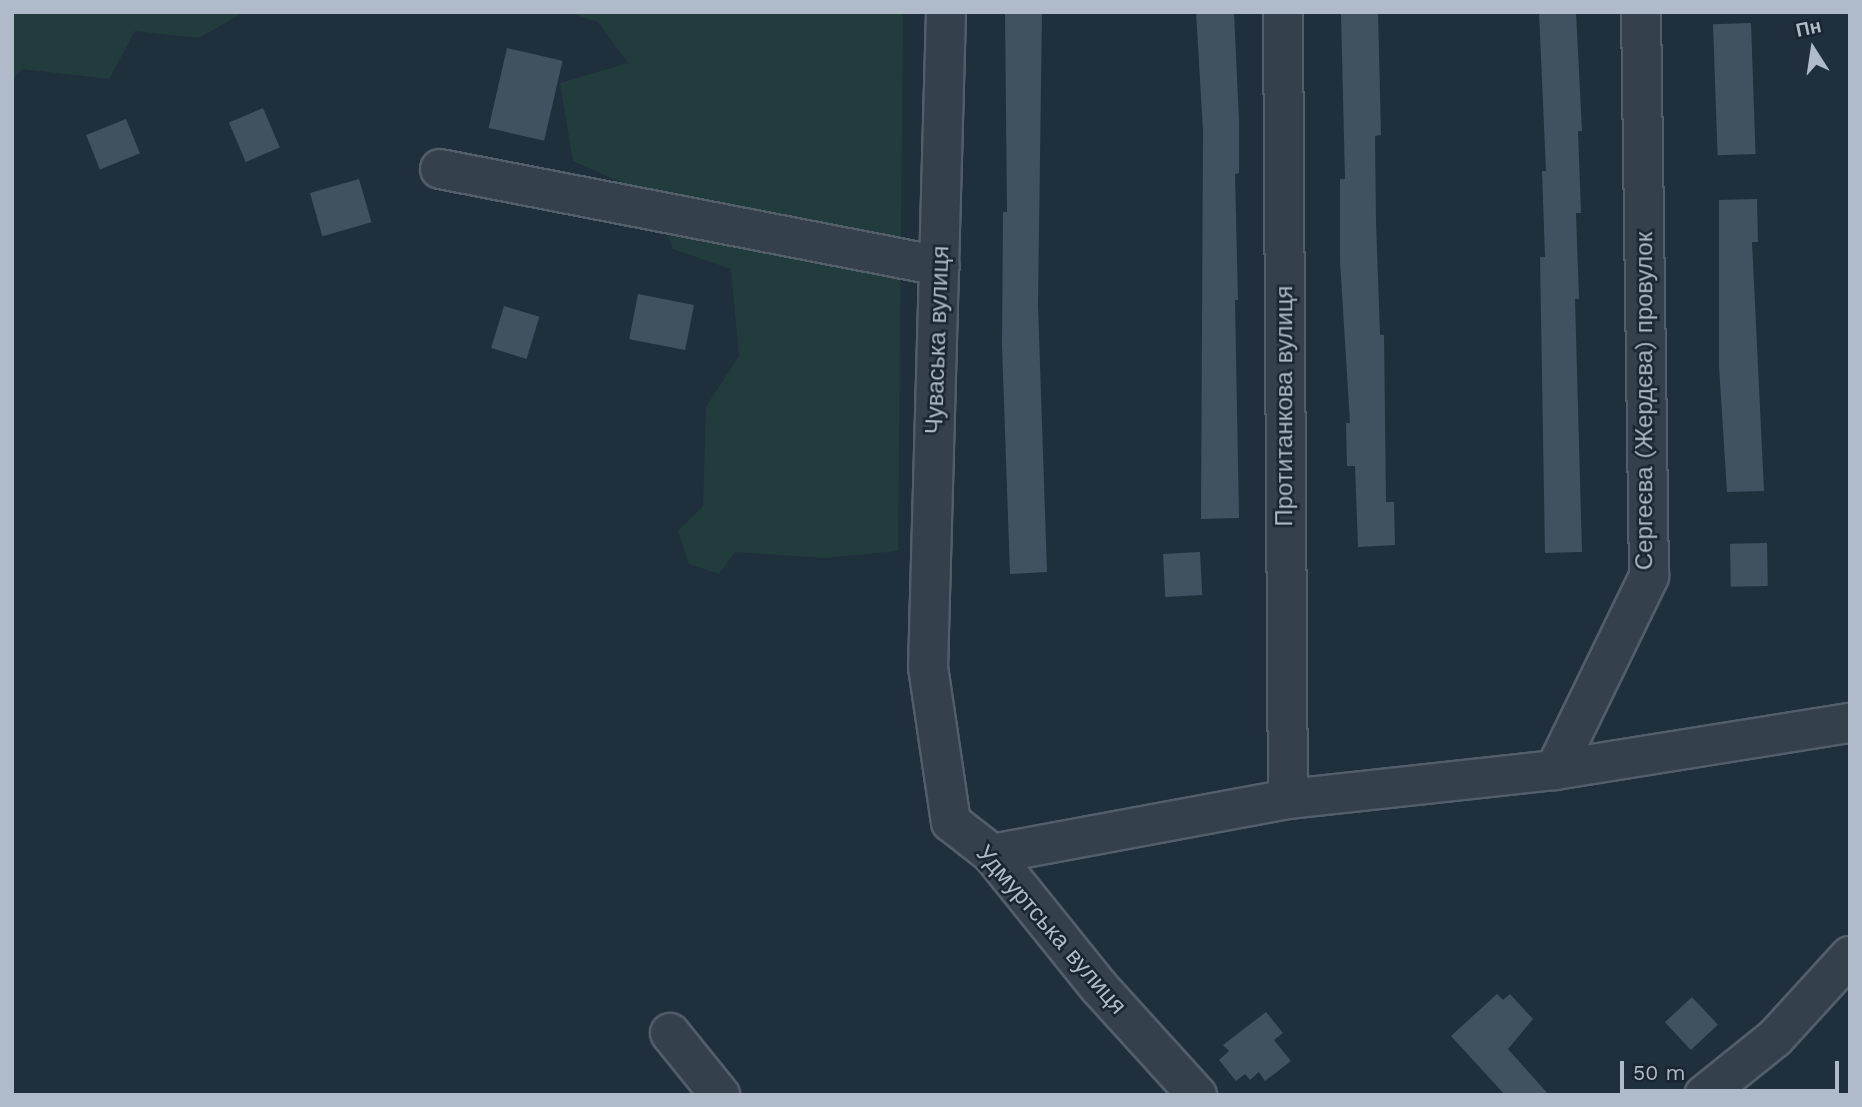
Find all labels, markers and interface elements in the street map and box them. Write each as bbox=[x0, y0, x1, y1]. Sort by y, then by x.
north arrow bbox=[1778, 14, 1848, 84]
text: Пн bbox=[1794, 14, 1823, 42]
street label: Сергеєва (Жердєва) провулок bbox=[1631, 232, 1659, 570]
street label: Чуваська вулиця bbox=[920, 245, 956, 435]
street label: Протитанкова вулиця bbox=[1271, 285, 1299, 527]
street label: Удмуртська вулиця bbox=[970, 840, 1132, 1020]
scale bar bbox=[1624, 1048, 1843, 1092]
text: 50 m bbox=[1633, 1060, 1685, 1085]

